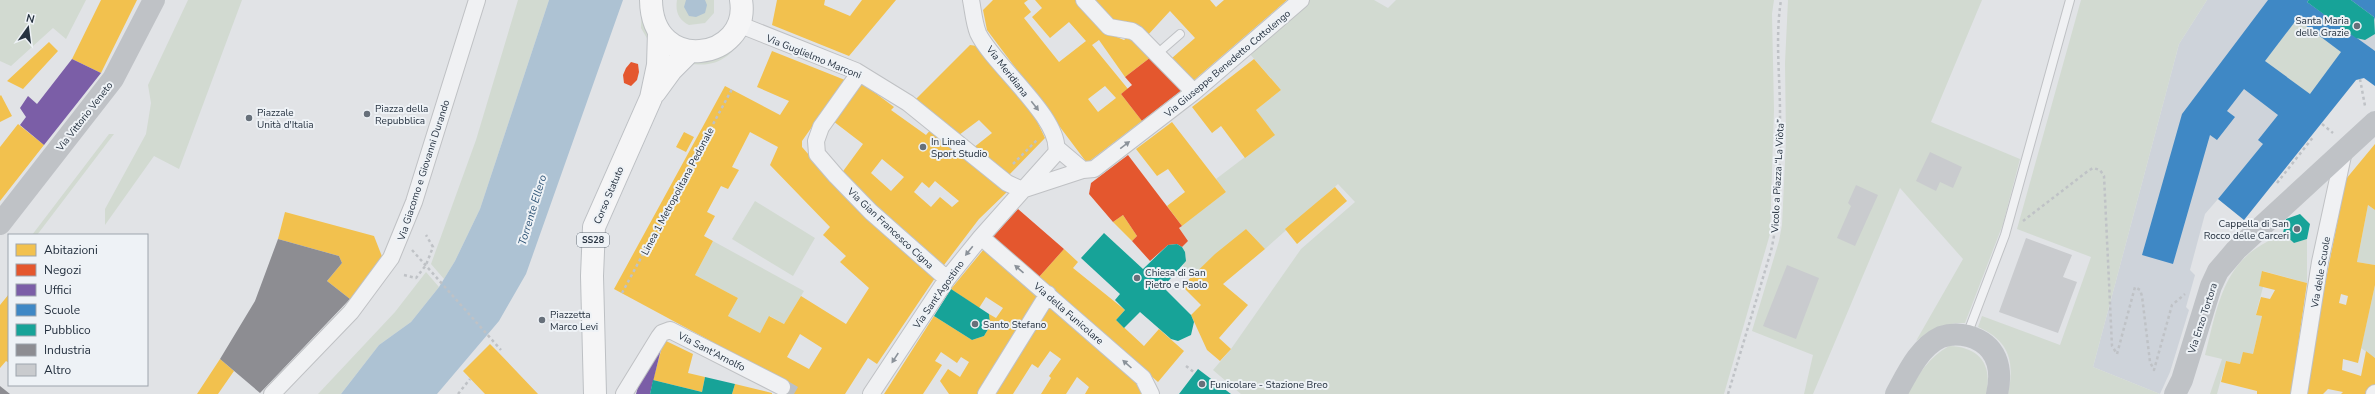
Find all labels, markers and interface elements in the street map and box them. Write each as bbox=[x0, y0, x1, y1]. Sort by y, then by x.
street label: Via Giuseppe Benedetto Cottolengo bbox=[1161, 6, 1294, 121]
north arrow bbox=[8, 8, 48, 48]
text: N bbox=[24, 11, 36, 27]
place label: Santa Maria delle Grazie bbox=[2295, 14, 2349, 40]
marker: Santa Maria delle Grazie bbox=[2352, 21, 2362, 31]
street label: Via Guglielmo Marconi bbox=[763, 31, 863, 82]
street label: Via Meridiana bbox=[982, 42, 1032, 100]
street label: Via Vittorio Veneto bbox=[53, 79, 117, 155]
street label: Via Giacomo e Giovanni Durando bbox=[394, 98, 453, 243]
one-way arrow bbox=[1031, 100, 1040, 111]
place label: Piazza della Repubblica bbox=[375, 102, 428, 128]
place label: Piazzale Unità d'Italia bbox=[257, 106, 314, 132]
marker: Piazza della Repubblica bbox=[362, 109, 372, 119]
marker: Piazzale Unità d'Italia bbox=[244, 113, 254, 123]
street label: Vicolo a Piazza “La Viòta” bbox=[1768, 119, 1788, 234]
street label: Linea 1 Metropolitana Pedonale bbox=[638, 125, 718, 258]
place label: In Linea Sport Studio bbox=[931, 135, 988, 161]
one-way arrow bbox=[1120, 141, 1131, 150]
marker: In Linea Sport Studio bbox=[918, 142, 928, 152]
street label: Corso Statuto bbox=[590, 164, 628, 226]
water label: Torrente Ellero bbox=[515, 173, 550, 247]
street label: Via Gian Francesco Cigna bbox=[843, 184, 937, 272]
place label: Cappella di San Rocco delle Carceri bbox=[2204, 217, 2289, 243]
marker: Cappella di San Rocco delle Carceri bbox=[2292, 224, 2302, 234]
road number: SS28 bbox=[577, 233, 609, 247]
legend bbox=[8, 234, 148, 386]
street label: Via delle Scuole bbox=[2308, 235, 2334, 310]
text: Abitazioni bbox=[44, 242, 98, 258]
one-way arrow bbox=[965, 246, 974, 257]
street label: Via Sant'Agostino bbox=[909, 257, 968, 332]
text: Negozi bbox=[44, 262, 81, 278]
one-way arrow bbox=[1014, 265, 1024, 274]
place label: Chiesa di San Pietro e Paolo bbox=[1145, 266, 1208, 292]
marker: Chiesa di San Pietro e Paolo bbox=[1132, 273, 1142, 283]
street label: Via della Funicolare bbox=[1030, 279, 1106, 348]
street label: Via Enzo Tortora bbox=[2185, 281, 2221, 356]
text: Uffici bbox=[44, 282, 72, 298]
text: Scuole bbox=[44, 302, 80, 318]
place label: Piazzetta Marco Levi bbox=[550, 308, 598, 334]
marker: Piazzetta Marco Levi bbox=[537, 315, 547, 325]
place label: Santo Stefano bbox=[983, 318, 1047, 332]
marker: Santo Stefano bbox=[970, 319, 980, 329]
text: Pubblico bbox=[44, 322, 91, 338]
street label: Via Sant'Arnolfo bbox=[675, 328, 748, 375]
text: Industria bbox=[44, 342, 91, 358]
one-way arrow bbox=[891, 353, 899, 363]
one-way arrow bbox=[1122, 360, 1132, 369]
text: Altro bbox=[44, 362, 72, 378]
place label: Funicolare - Stazione Breo bbox=[1210, 378, 1328, 392]
marker: Funicolare - Stazione Breo bbox=[1197, 379, 1207, 389]

